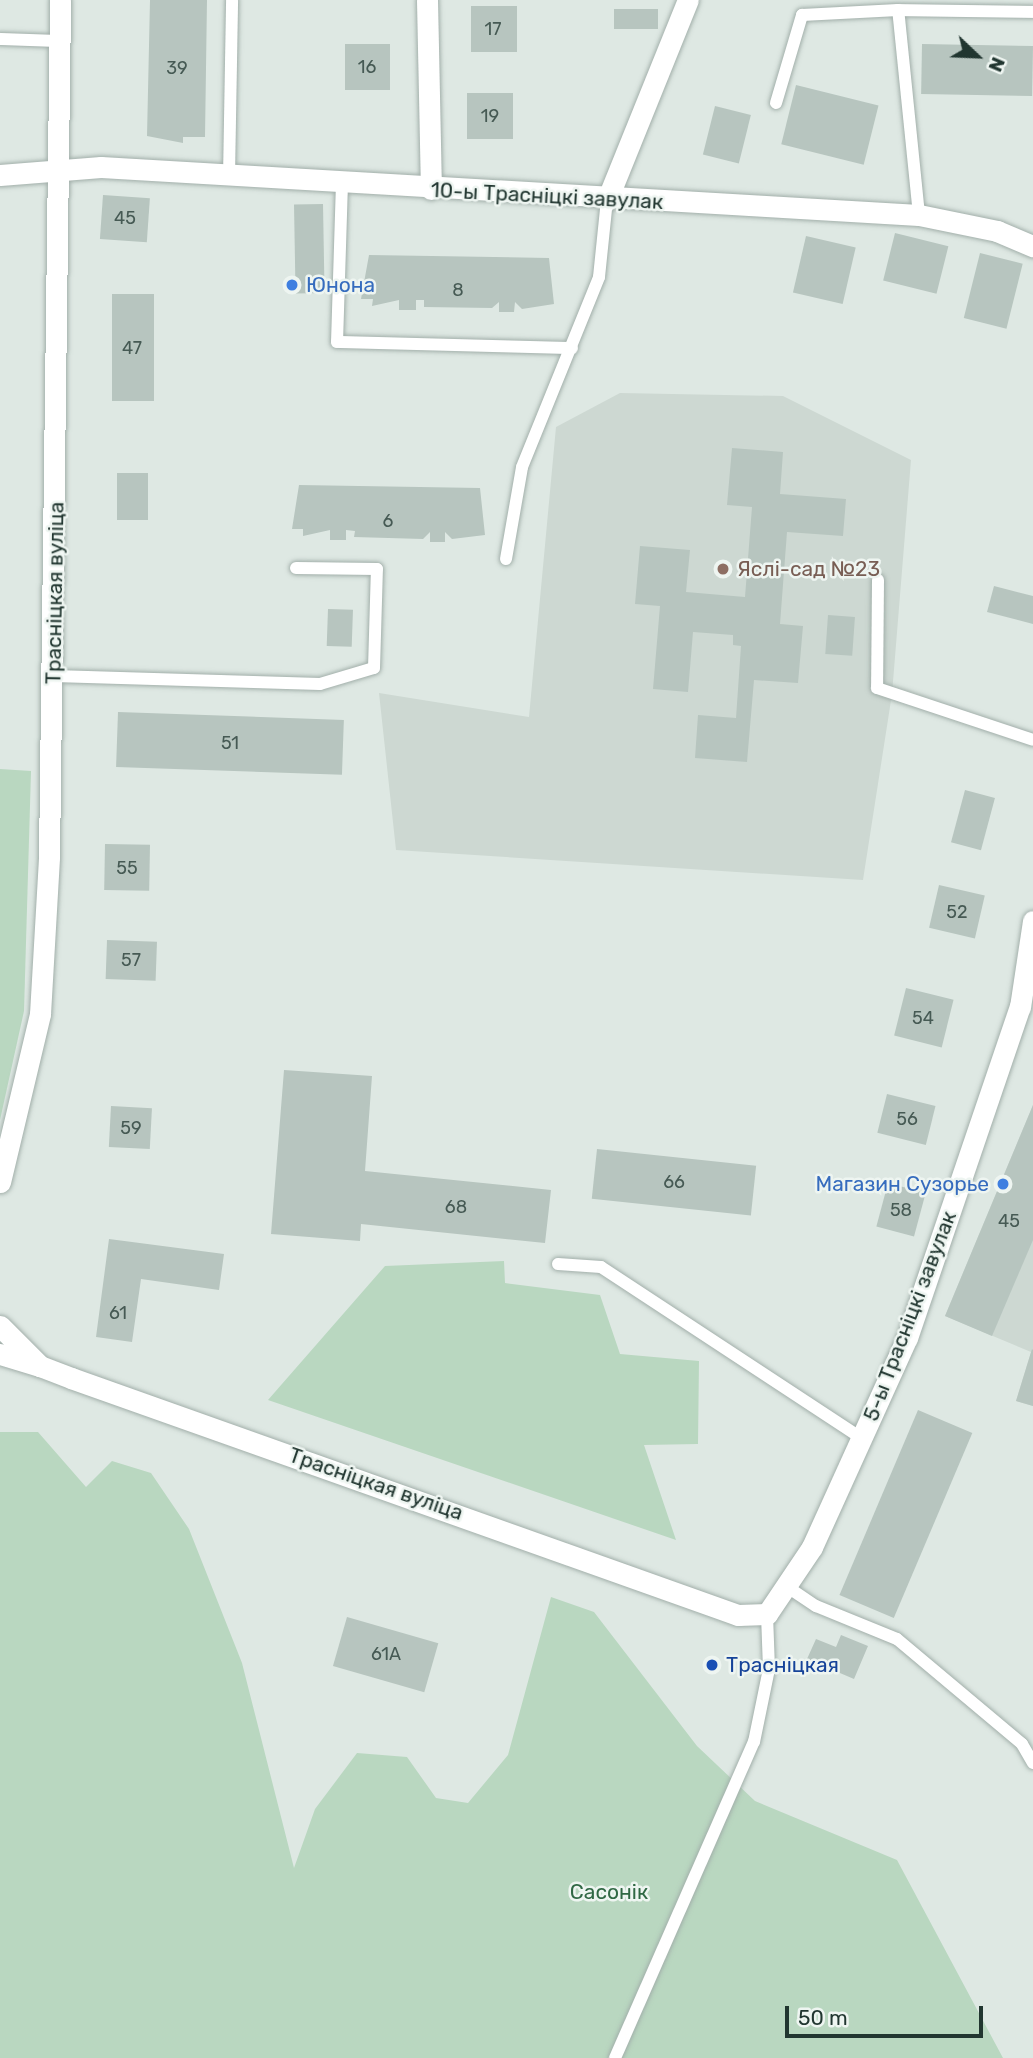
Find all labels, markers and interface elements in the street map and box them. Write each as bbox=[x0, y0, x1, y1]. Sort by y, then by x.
house number: 17 bbox=[485, 18, 501, 40]
north arrow bbox=[942, 21, 1012, 91]
text: N bbox=[984, 54, 1010, 75]
house number: 16 bbox=[358, 56, 376, 78]
house number: 39 bbox=[166, 57, 188, 79]
house number: 19 bbox=[481, 105, 499, 127]
street label: 10-ы Трасніцкі завулак bbox=[430, 177, 664, 215]
house number: 45 bbox=[114, 207, 136, 229]
place label: Юнона bbox=[306, 272, 375, 298]
marker: Юнона bbox=[284, 277, 300, 293]
house number: 8 bbox=[452, 279, 464, 301]
house number: 47 bbox=[122, 337, 142, 359]
street label: Трасніцкая вуліца bbox=[41, 501, 69, 685]
house number: 6 bbox=[383, 510, 393, 532]
place label: Яслі-сад №23 bbox=[737, 556, 880, 582]
marker: Яслі-сад №23 bbox=[715, 561, 731, 577]
house number: 51 bbox=[221, 732, 239, 754]
house number: 55 bbox=[116, 857, 138, 879]
house number: 52 bbox=[946, 901, 968, 923]
house number: 57 bbox=[121, 949, 141, 971]
house number: 54 bbox=[912, 1007, 934, 1029]
house number: 56 bbox=[896, 1108, 918, 1130]
house number: 59 bbox=[120, 1117, 142, 1139]
house number: 66 bbox=[663, 1171, 685, 1193]
place label: Магазин Сузорье bbox=[816, 1171, 989, 1197]
marker: Магазин Сузорье bbox=[995, 1176, 1011, 1192]
house number: 68 bbox=[445, 1196, 467, 1218]
house number: 58 bbox=[890, 1199, 912, 1221]
street label: 5-ы Трасніцкі завулак bbox=[858, 1207, 962, 1425]
house number: 45 bbox=[998, 1210, 1020, 1232]
house number: 61 bbox=[109, 1302, 127, 1324]
street label: Трасніцкая вуліца bbox=[286, 1442, 466, 1526]
house number: 61А bbox=[371, 1643, 401, 1665]
place label: Трасніцкая bbox=[726, 1652, 839, 1678]
marker: Трасніцкая bbox=[704, 1657, 720, 1673]
park label: Сасонік bbox=[570, 1879, 648, 1905]
scale bar bbox=[788, 1992, 986, 2036]
text: 50 m bbox=[798, 2005, 848, 2030]

